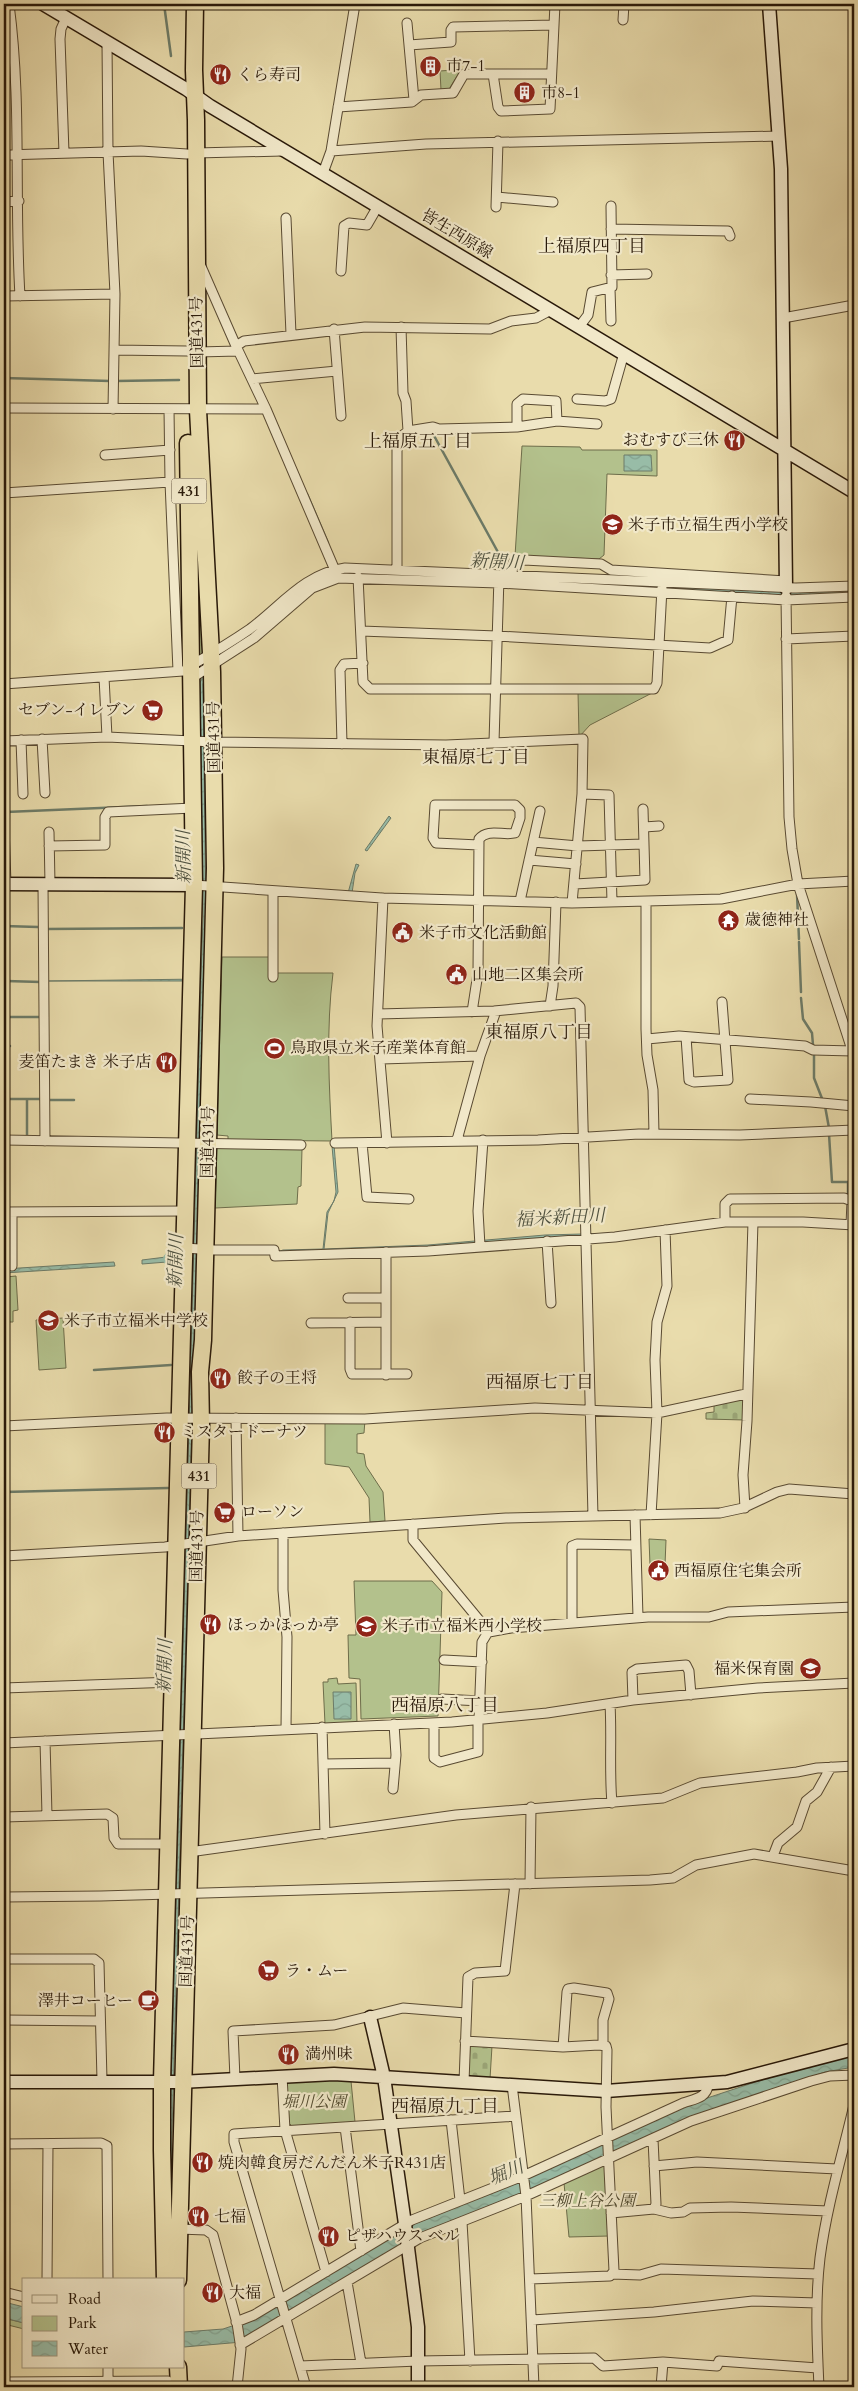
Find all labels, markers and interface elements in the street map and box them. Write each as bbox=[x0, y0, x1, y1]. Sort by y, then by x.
building icon: 市7-1 bbox=[418, 54, 442, 78]
place label: 市7-1 bbox=[446, 55, 486, 77]
restaurant icon: くら寿司 bbox=[209, 63, 233, 87]
place label: くら寿司 bbox=[237, 64, 301, 86]
building icon: 市8-1 bbox=[513, 81, 537, 105]
place label: 市8-1 bbox=[541, 82, 581, 104]
street label: 皆生西原線 bbox=[417, 204, 497, 264]
district label: 上福原四丁目 bbox=[538, 234, 646, 259]
street label: 国道431号 bbox=[185, 296, 209, 368]
restaurant icon: おむすび三休 bbox=[723, 428, 747, 452]
district label: 上福原五丁目 bbox=[364, 429, 472, 454]
place label: おむすび三休 bbox=[623, 429, 719, 451]
road number: 431 bbox=[172, 478, 206, 504]
school or university icon: 米子市立福生西小学校 bbox=[600, 513, 624, 537]
place label: 米子市立福生西小学校 bbox=[628, 514, 788, 536]
water label: 新開川 bbox=[469, 548, 527, 576]
supermarket icon: セブン-イレブン bbox=[140, 698, 164, 722]
place label: セブン-イレブン bbox=[18, 699, 136, 721]
street label: 国道431号 bbox=[202, 701, 226, 773]
district label: 東福原七丁目 bbox=[422, 745, 530, 770]
water label: 新開川 bbox=[171, 828, 197, 884]
temple icon: 歳徳神社 bbox=[717, 908, 741, 932]
place label: 歳徳神社 bbox=[745, 909, 809, 931]
public building icon: 米子市文化活動館 bbox=[391, 921, 415, 945]
place label: 米子市文化活動館 bbox=[419, 922, 547, 944]
public building icon: 山地二区集会所 bbox=[444, 963, 468, 987]
place label: 山地二区集会所 bbox=[472, 964, 584, 986]
district label: 東福原八丁目 bbox=[485, 1020, 593, 1045]
sports icon: 鳥取県立米子産業体育館 bbox=[262, 1036, 286, 1060]
place label: 鳥取県立米子産業体育館 bbox=[290, 1037, 466, 1059]
restaurant icon: 麦笛たまき 米子店 bbox=[155, 1050, 179, 1074]
place label: 麦笛たまき 米子店 bbox=[19, 1051, 151, 1073]
street label: 国道431号 bbox=[196, 1106, 220, 1178]
water label: 福米新田川 bbox=[514, 1203, 608, 1233]
water label: 新開川 bbox=[163, 1232, 190, 1288]
school or university icon: 米子市立福米中学校 bbox=[36, 1309, 60, 1333]
place label: 米子市立福米中学校 bbox=[64, 1310, 208, 1332]
restaurant icon: 餃子の王将 bbox=[209, 1366, 233, 1390]
place label: 餃子の王将 bbox=[237, 1367, 317, 1389]
district label: 西福原七丁目 bbox=[486, 1370, 594, 1395]
restaurant icon: ミスタードーナツ bbox=[152, 1420, 176, 1444]
place label: ミスタードーナツ bbox=[180, 1421, 308, 1443]
road number: 431 bbox=[182, 1464, 216, 1488]
supermarket icon: ローソン bbox=[213, 1500, 237, 1524]
place label: ローソン bbox=[241, 1501, 304, 1523]
street label: 国道431号 bbox=[185, 1510, 209, 1582]
public building icon: 西福原住宅集会所 bbox=[646, 1559, 670, 1583]
place label: 西福原住宅集会所 bbox=[674, 1560, 802, 1582]
restaurant icon: ほっかほっか亭 bbox=[199, 1613, 223, 1637]
place label: ほっかほっか亭 bbox=[227, 1614, 339, 1636]
school or university icon: 米子市立福米西小学校 bbox=[354, 1614, 378, 1638]
place label: 米子市立福米西小学校 bbox=[382, 1615, 542, 1637]
water label: 新開川 bbox=[152, 1637, 179, 1693]
school or university icon: 福米保育園 bbox=[798, 1657, 822, 1681]
place label: 福米保育園 bbox=[714, 1658, 794, 1680]
district label: 西福原八丁目 bbox=[391, 1693, 499, 1718]
street label: 国道431号 bbox=[175, 1914, 199, 1988]
supermarket icon: ラ・ムー bbox=[257, 1959, 281, 1983]
place label: ラ・ムー bbox=[285, 1960, 348, 1982]
cafe icon: 澤井コーヒー bbox=[137, 1989, 161, 2013]
place label: 澤井コーヒー bbox=[38, 1990, 133, 2012]
restaurant icon: 満州味 bbox=[277, 2042, 301, 2066]
place label: 満州味 bbox=[305, 2043, 353, 2065]
park label: 堀川公園 bbox=[282, 2091, 349, 2113]
district label: 西福原九丁目 bbox=[391, 2094, 499, 2119]
restaurant icon: 焼肉韓食房だんだん米子R431店 bbox=[190, 2151, 214, 2175]
place label: 焼肉韓食房だんだん米子R431店 bbox=[218, 2152, 446, 2174]
water label: 堀川 bbox=[485, 2154, 529, 2192]
park label: 三柳上谷公園 bbox=[539, 2190, 638, 2212]
restaurant icon: 七福 bbox=[186, 2205, 210, 2229]
place label: 七福 bbox=[214, 2206, 246, 2228]
restaurant icon: ピザハウス ベル bbox=[317, 2224, 341, 2248]
place label: ピザハウス ベル bbox=[345, 2225, 460, 2247]
legend bbox=[22, 2278, 185, 2368]
restaurant icon: 大福 bbox=[201, 2281, 225, 2305]
place label: 大福 bbox=[229, 2282, 261, 2304]
text: Road bbox=[68, 2289, 101, 2309]
text: Park bbox=[68, 2313, 97, 2333]
text: Water bbox=[67, 2339, 109, 2359]

